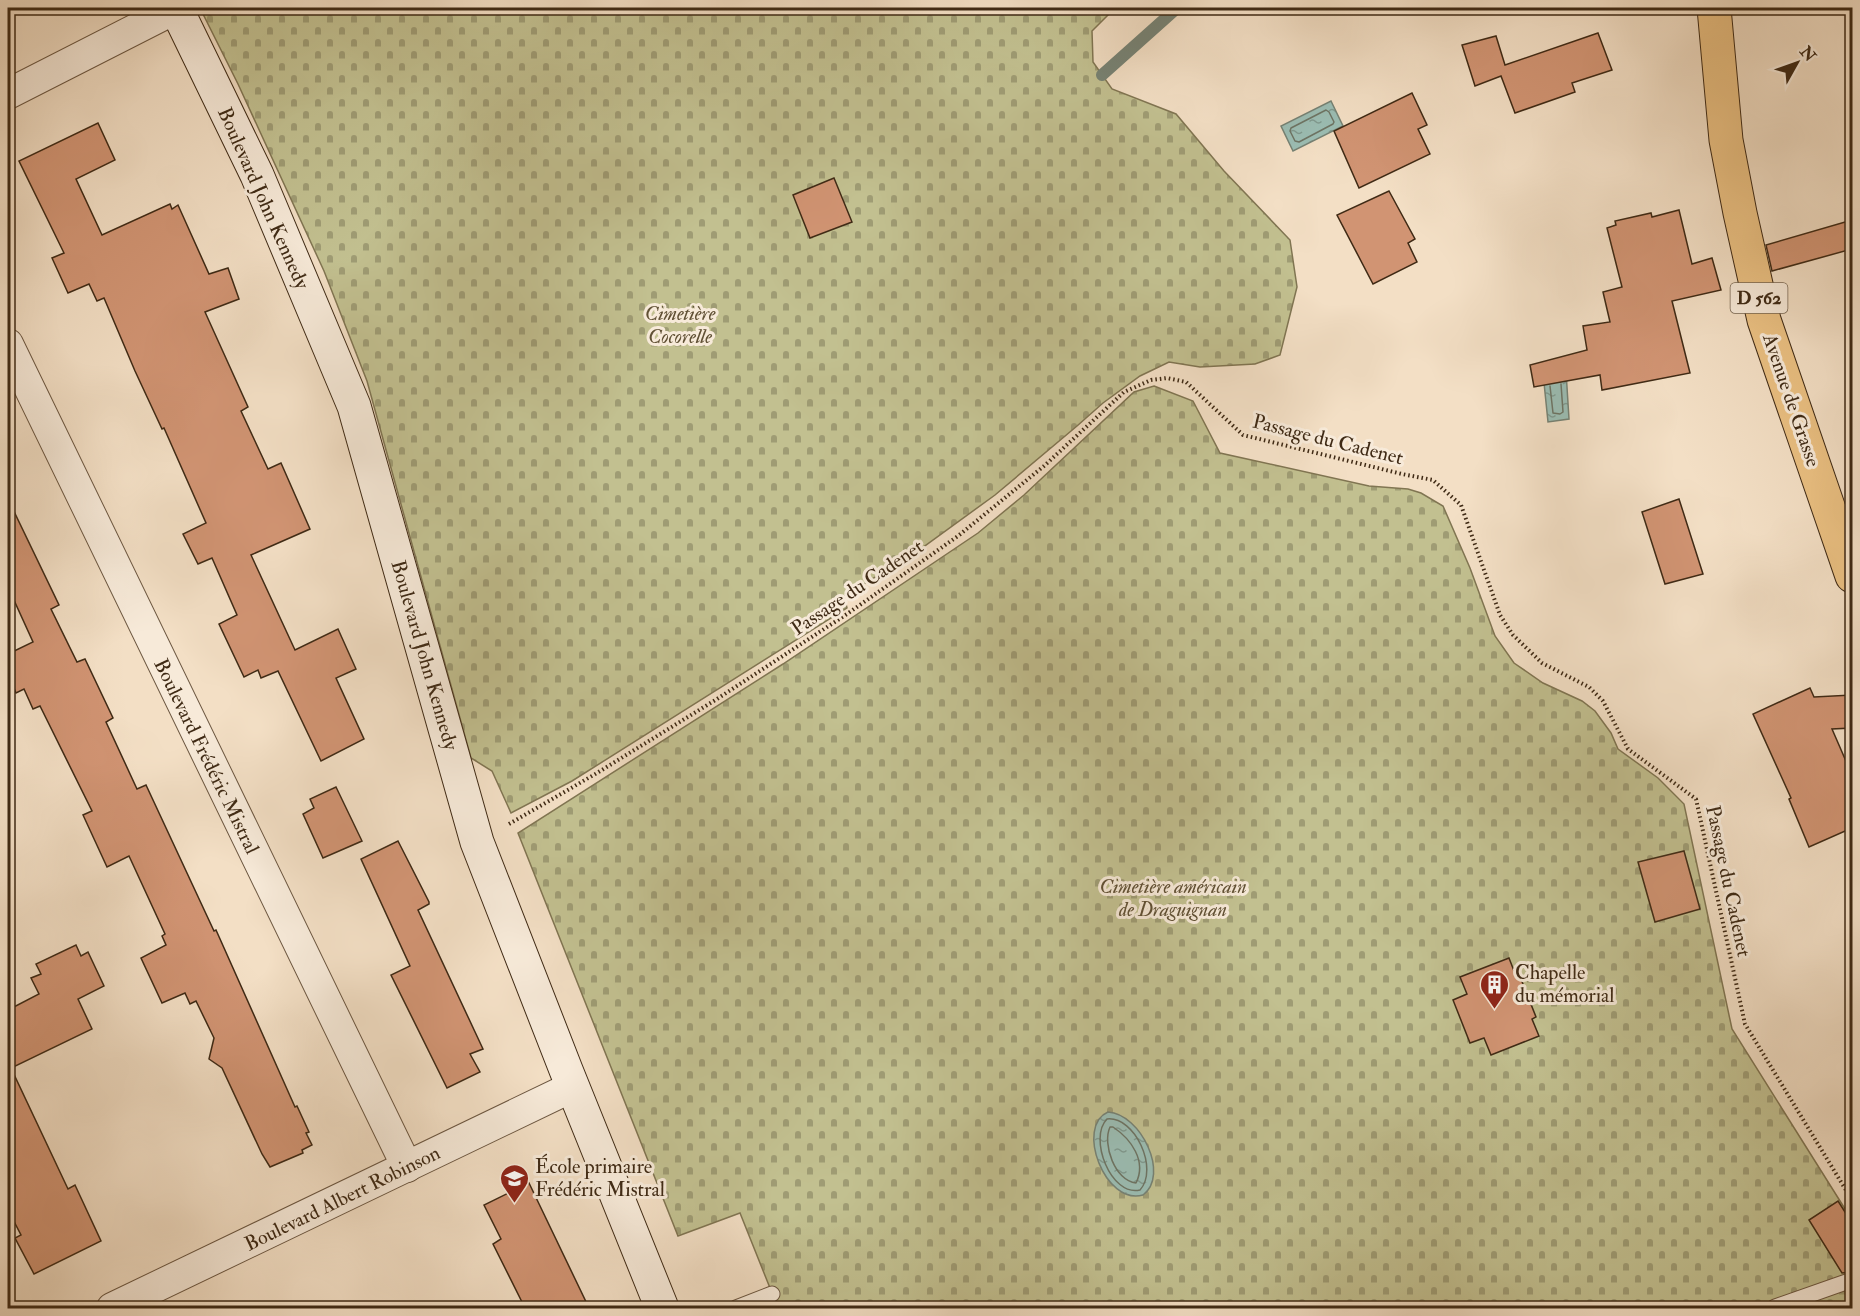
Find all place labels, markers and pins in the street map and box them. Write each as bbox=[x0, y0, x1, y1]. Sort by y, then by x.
place label: Chapelle du mémorial bbox=[1515, 960, 1614, 1008]
building icon: Chapelle du mémorial bbox=[1478, 968, 1510, 1010]
place label: École primaire Frédéric Mistral bbox=[535, 1153, 665, 1202]
school or university icon: École primaire Frédéric Mistral bbox=[498, 1162, 530, 1204]

